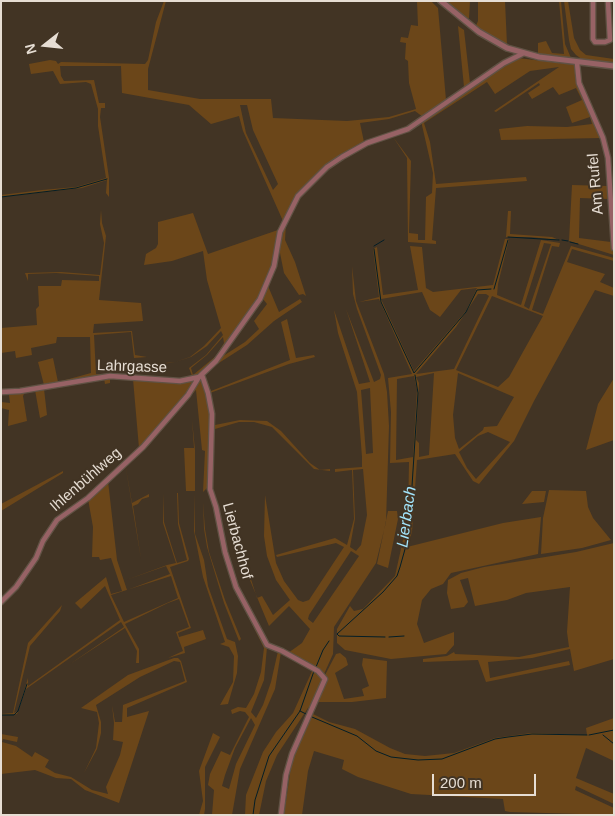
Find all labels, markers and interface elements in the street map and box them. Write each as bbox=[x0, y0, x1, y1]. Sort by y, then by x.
north arrow bbox=[20, 20, 70, 70]
text: N bbox=[21, 42, 40, 56]
street label: Am Rufel bbox=[584, 152, 608, 216]
street label: Lahrgasse bbox=[97, 357, 167, 377]
street label: Ihlenbühlweg bbox=[47, 444, 125, 516]
water label: Lierbach bbox=[393, 485, 421, 549]
street label: Lierbachhof bbox=[218, 501, 256, 581]
scale bar bbox=[435, 764, 539, 796]
text: 200 m bbox=[440, 774, 482, 791]

